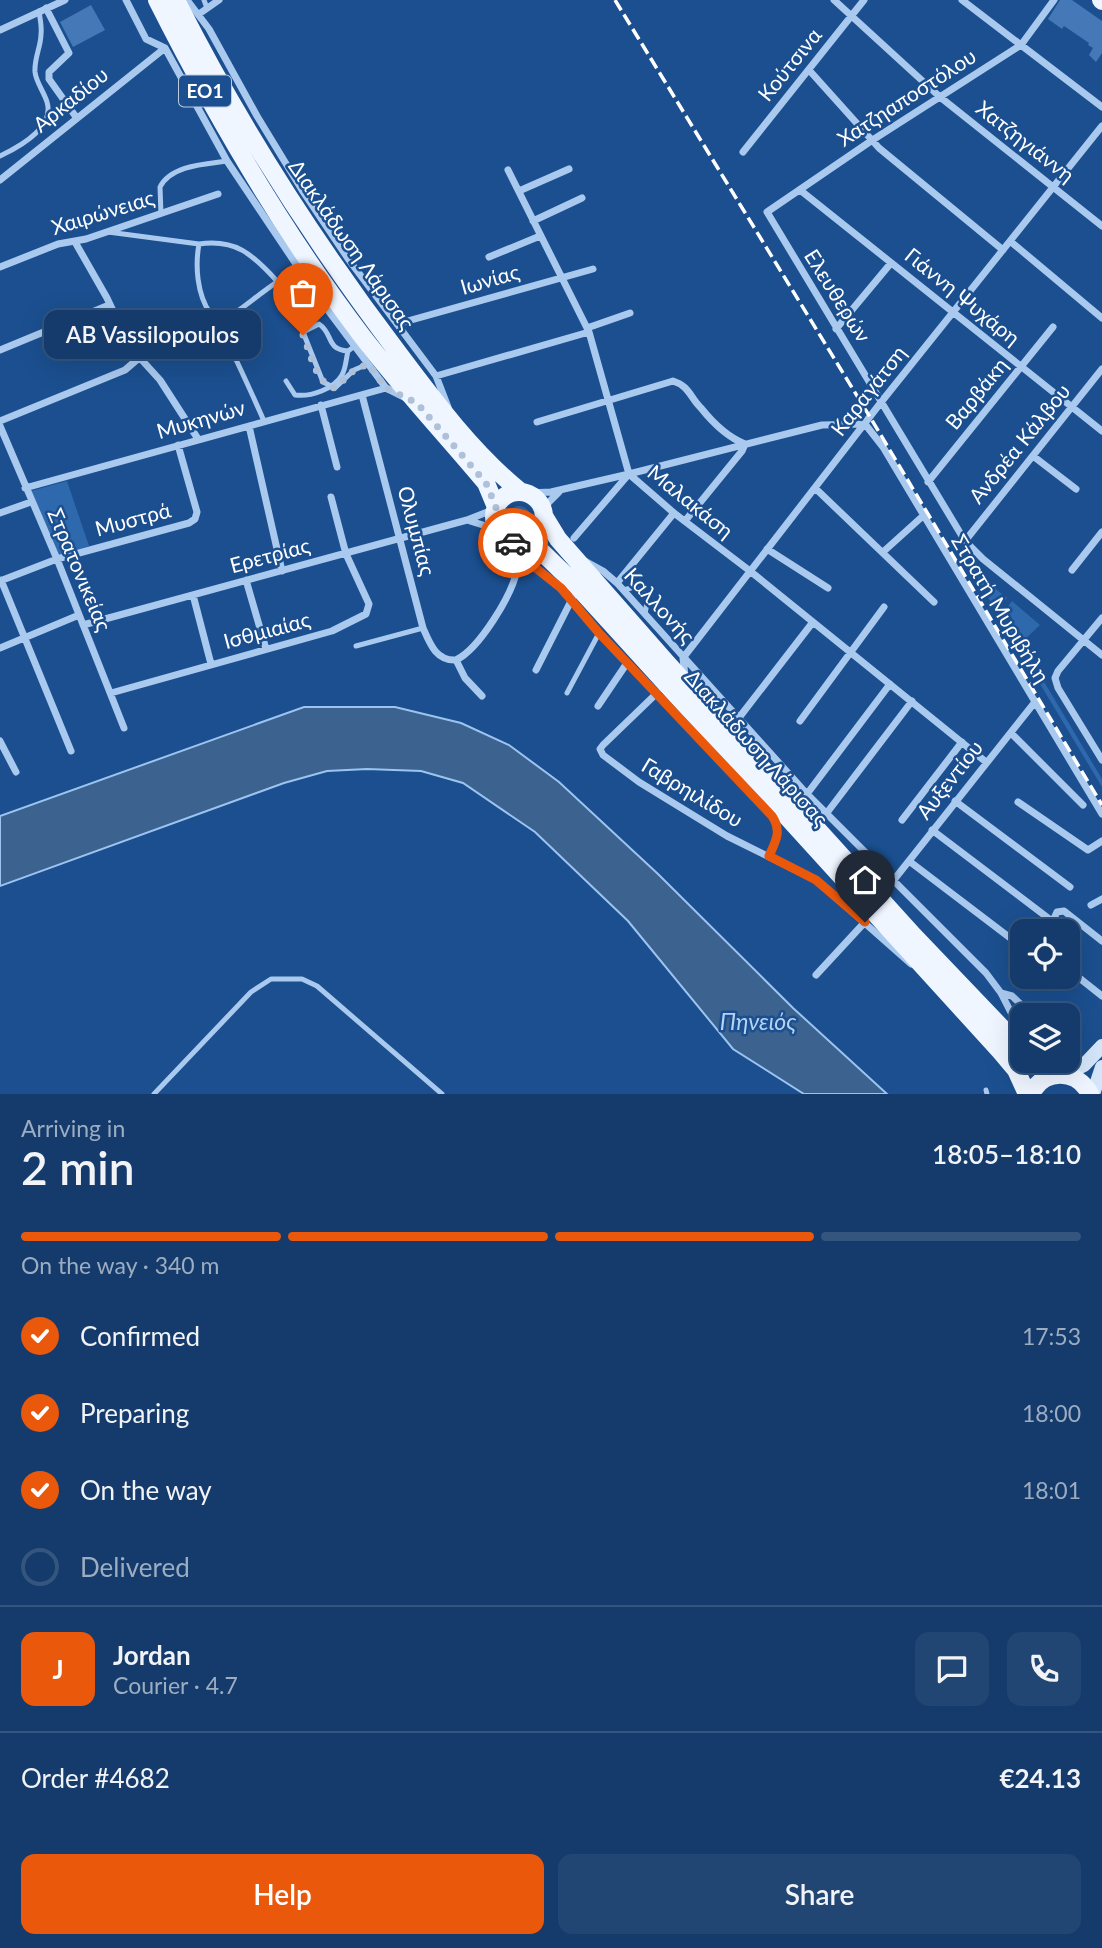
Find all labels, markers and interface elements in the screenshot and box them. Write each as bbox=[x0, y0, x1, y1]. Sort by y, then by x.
street label: Κούτσινα bbox=[752, 22, 826, 106]
street label: Χατζηαποστόλου bbox=[832, 43, 980, 151]
street label: Αρκαδίου bbox=[28, 61, 113, 137]
road number: ΕΟ1 bbox=[179, 76, 231, 106]
street label: Χατζηγιάννη bbox=[972, 95, 1080, 187]
street label: Διακλάδωση Λάρισας bbox=[284, 154, 420, 334]
street label: Χαιρώνειας bbox=[48, 184, 157, 239]
street label: Γιάννη Ψυχάρη bbox=[900, 242, 1025, 350]
street label: Ελευθερών bbox=[800, 244, 877, 347]
street label: Ιωνίας bbox=[457, 258, 522, 299]
pin bbox=[273, 263, 333, 335]
icon: bag bbox=[284, 274, 322, 312]
callout: AB Vassilopoulos bbox=[44, 310, 261, 360]
text: AB Vassilopoulos bbox=[66, 320, 239, 348]
street label: Καραγάτση bbox=[825, 340, 911, 440]
street label: Βαρβάκη bbox=[939, 352, 1012, 434]
street label: Ανδρέα Κάλβου bbox=[963, 378, 1075, 508]
street label: Μυκηνών bbox=[153, 394, 248, 443]
street label: Μαλακάση bbox=[643, 459, 739, 543]
street label: Ολυμπίας bbox=[394, 483, 441, 578]
street label: Μυστρά bbox=[92, 496, 174, 541]
street label: Στρατονικείας bbox=[43, 504, 118, 635]
courier bbox=[478, 508, 548, 578]
icon: car bbox=[494, 524, 532, 562]
street label: Στρατή Μυριβήλη bbox=[947, 529, 1055, 687]
street label: Ερετρίας bbox=[227, 532, 313, 577]
street label: Καλλoνής bbox=[620, 562, 701, 648]
street label: Ισθμιαίας bbox=[220, 606, 313, 653]
street label: Διακλάδωση Λάρισας bbox=[680, 664, 834, 831]
street label: Αυξεντίου bbox=[910, 735, 987, 823]
street label: Γαβρηιλίδου bbox=[638, 752, 748, 832]
pin bbox=[835, 850, 895, 922]
icon: home bbox=[846, 861, 884, 899]
map controls bbox=[1010, 919, 1080, 1073]
button: locate bbox=[1010, 919, 1080, 989]
button: layers bbox=[1010, 1003, 1080, 1073]
water label: Πηνειός bbox=[720, 1007, 796, 1035]
text: Arriving in bbox=[21, 1114, 125, 1142]
text: 18:05–18:10 bbox=[932, 1138, 1081, 1170]
text: 2 min bbox=[21, 1140, 135, 1195]
text: On the way · 340 m bbox=[21, 1251, 220, 1279]
icon: check bbox=[21, 1317, 59, 1355]
text: Confirmed bbox=[80, 1320, 200, 1352]
text: 17:53 bbox=[1022, 1322, 1081, 1350]
icon: check bbox=[21, 1394, 59, 1432]
text: Preparing bbox=[80, 1397, 189, 1429]
text: 18:00 bbox=[1022, 1399, 1081, 1427]
icon: check bbox=[21, 1471, 59, 1509]
text: On the way bbox=[80, 1474, 212, 1506]
text: 18:01 bbox=[1022, 1476, 1081, 1504]
text: Delivered bbox=[80, 1551, 190, 1583]
button: chat bbox=[915, 1632, 989, 1706]
button: phone bbox=[1007, 1632, 1081, 1706]
text: Jordan bbox=[113, 1639, 191, 1671]
text: J bbox=[52, 1653, 64, 1685]
text: Courier · 4.7 bbox=[113, 1671, 238, 1699]
text: Order #4682 bbox=[21, 1762, 170, 1794]
text: €24.13 bbox=[999, 1762, 1081, 1794]
button: Help bbox=[21, 1854, 544, 1934]
button: Share bbox=[558, 1854, 1081, 1934]

